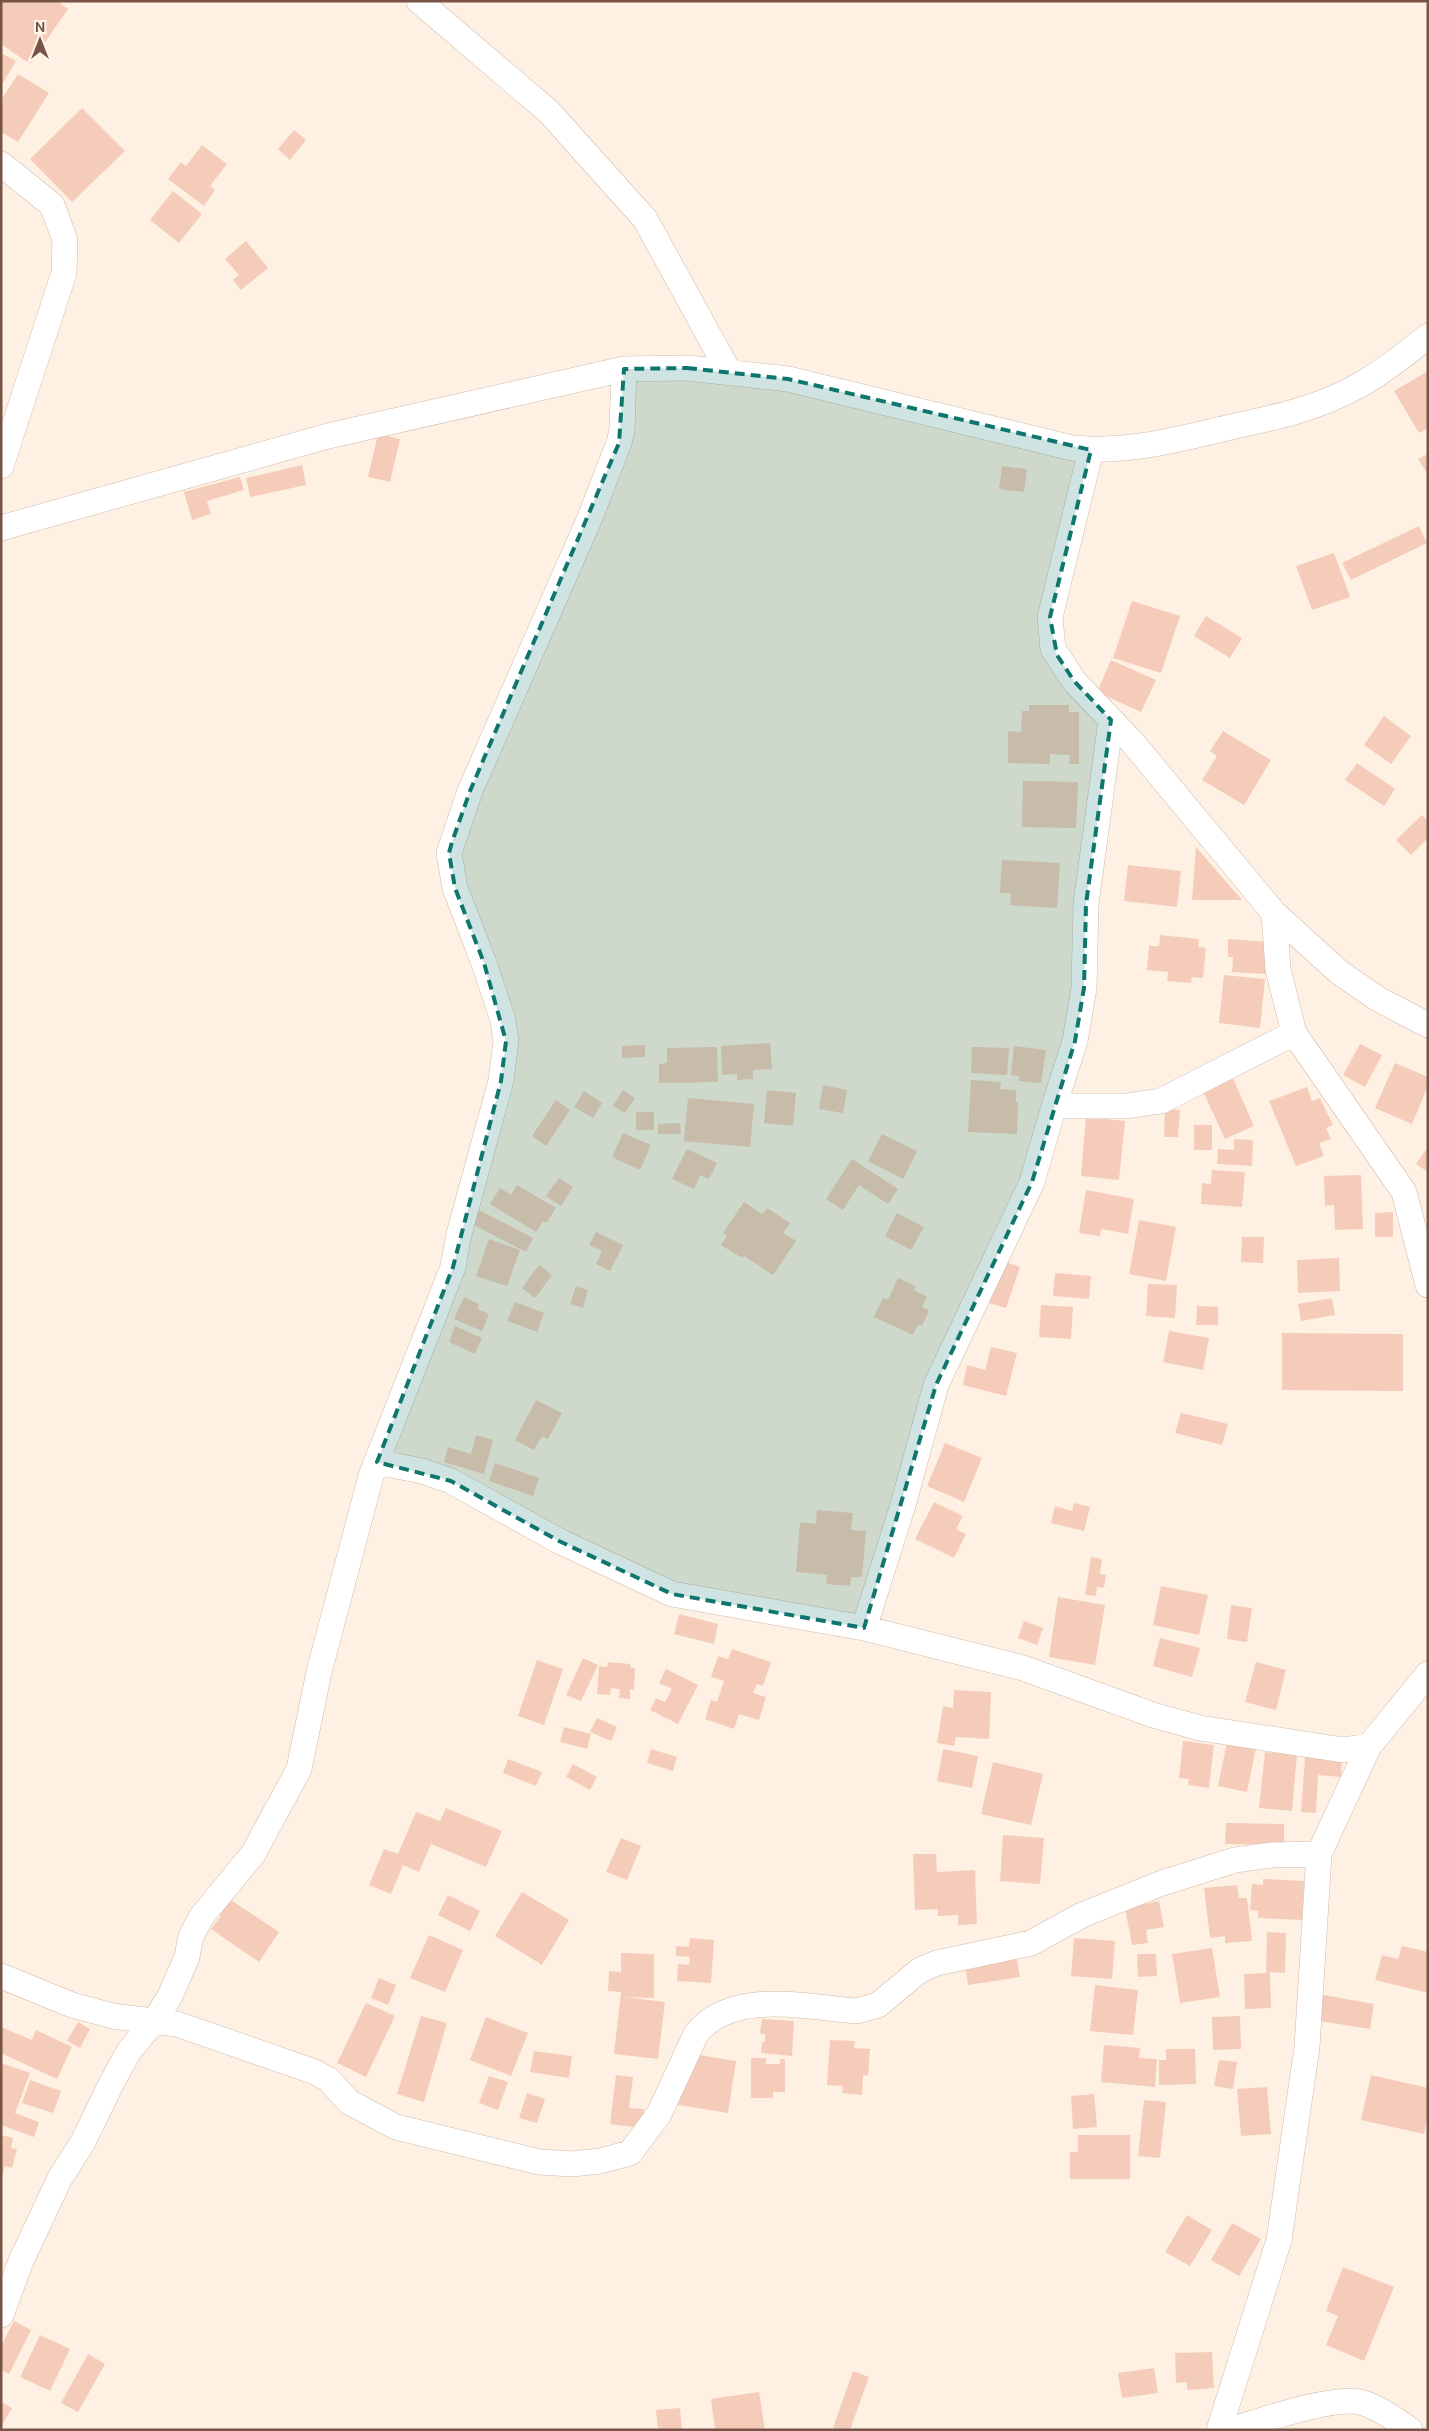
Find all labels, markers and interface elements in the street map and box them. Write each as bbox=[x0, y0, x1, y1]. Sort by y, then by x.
north arrow bbox=[15, 15, 65, 65]
text: N bbox=[35, 18, 45, 36]

